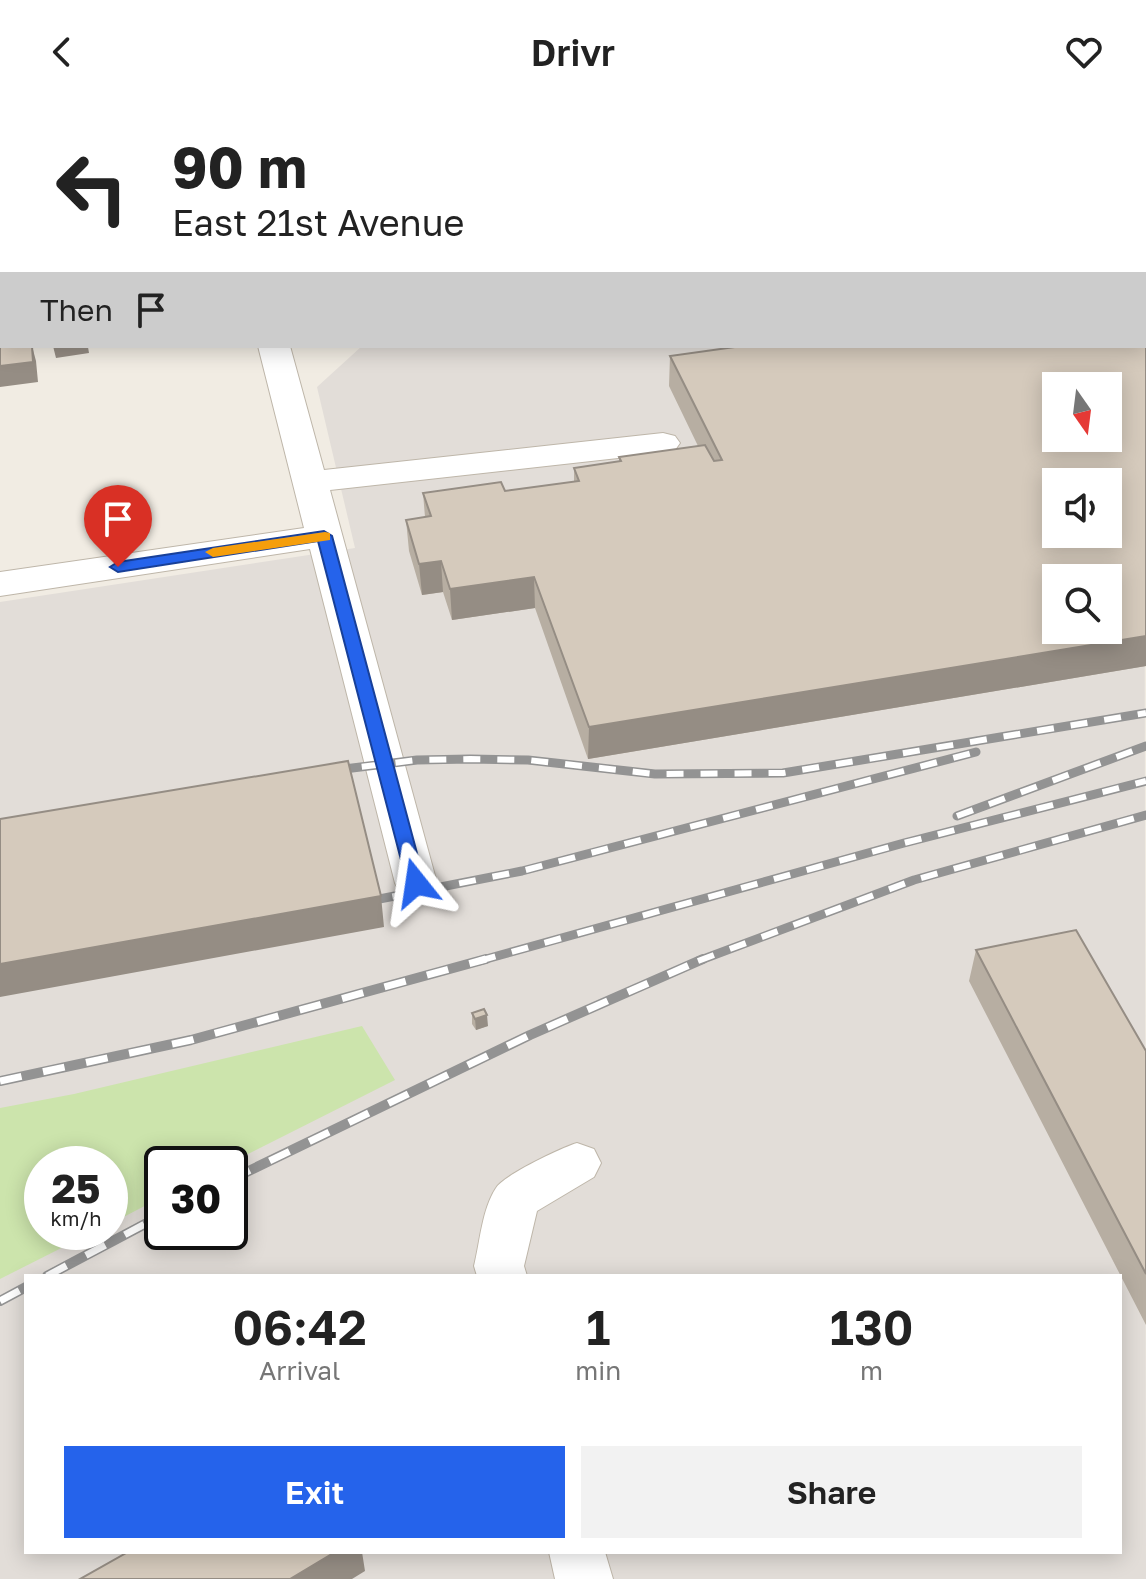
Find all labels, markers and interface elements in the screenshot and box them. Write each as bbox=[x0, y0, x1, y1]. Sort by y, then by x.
icon: back bbox=[40, 30, 84, 74]
icon: heart bbox=[1062, 30, 1106, 74]
text: Drivr bbox=[531, 31, 615, 74]
text: 90 m bbox=[172, 133, 307, 200]
icon: left bbox=[40, 136, 144, 240]
text: East 21st Avenue bbox=[172, 201, 464, 244]
icon: arrive bbox=[129, 288, 173, 332]
text: Then bbox=[40, 292, 113, 328]
north arrow bbox=[1042, 372, 1122, 452]
map controls bbox=[1042, 372, 1122, 644]
button: sound bbox=[1042, 468, 1122, 548]
pin bbox=[84, 485, 152, 567]
icon: arrive bbox=[96, 497, 140, 541]
button: search bbox=[1042, 564, 1122, 644]
position arrow bbox=[374, 841, 458, 925]
speed limit sign: 30 bbox=[144, 1146, 248, 1250]
text: 25 bbox=[52, 1164, 100, 1212]
text: km/h bbox=[51, 1206, 101, 1230]
text: 06:42 bbox=[232, 1298, 367, 1356]
text: 1 bbox=[586, 1298, 610, 1356]
text: 130 bbox=[830, 1298, 914, 1356]
text: Arrival bbox=[259, 1355, 340, 1386]
text: min bbox=[575, 1355, 621, 1386]
text: m bbox=[860, 1355, 883, 1386]
button: Exit bbox=[64, 1446, 565, 1538]
button: Share bbox=[581, 1446, 1082, 1538]

